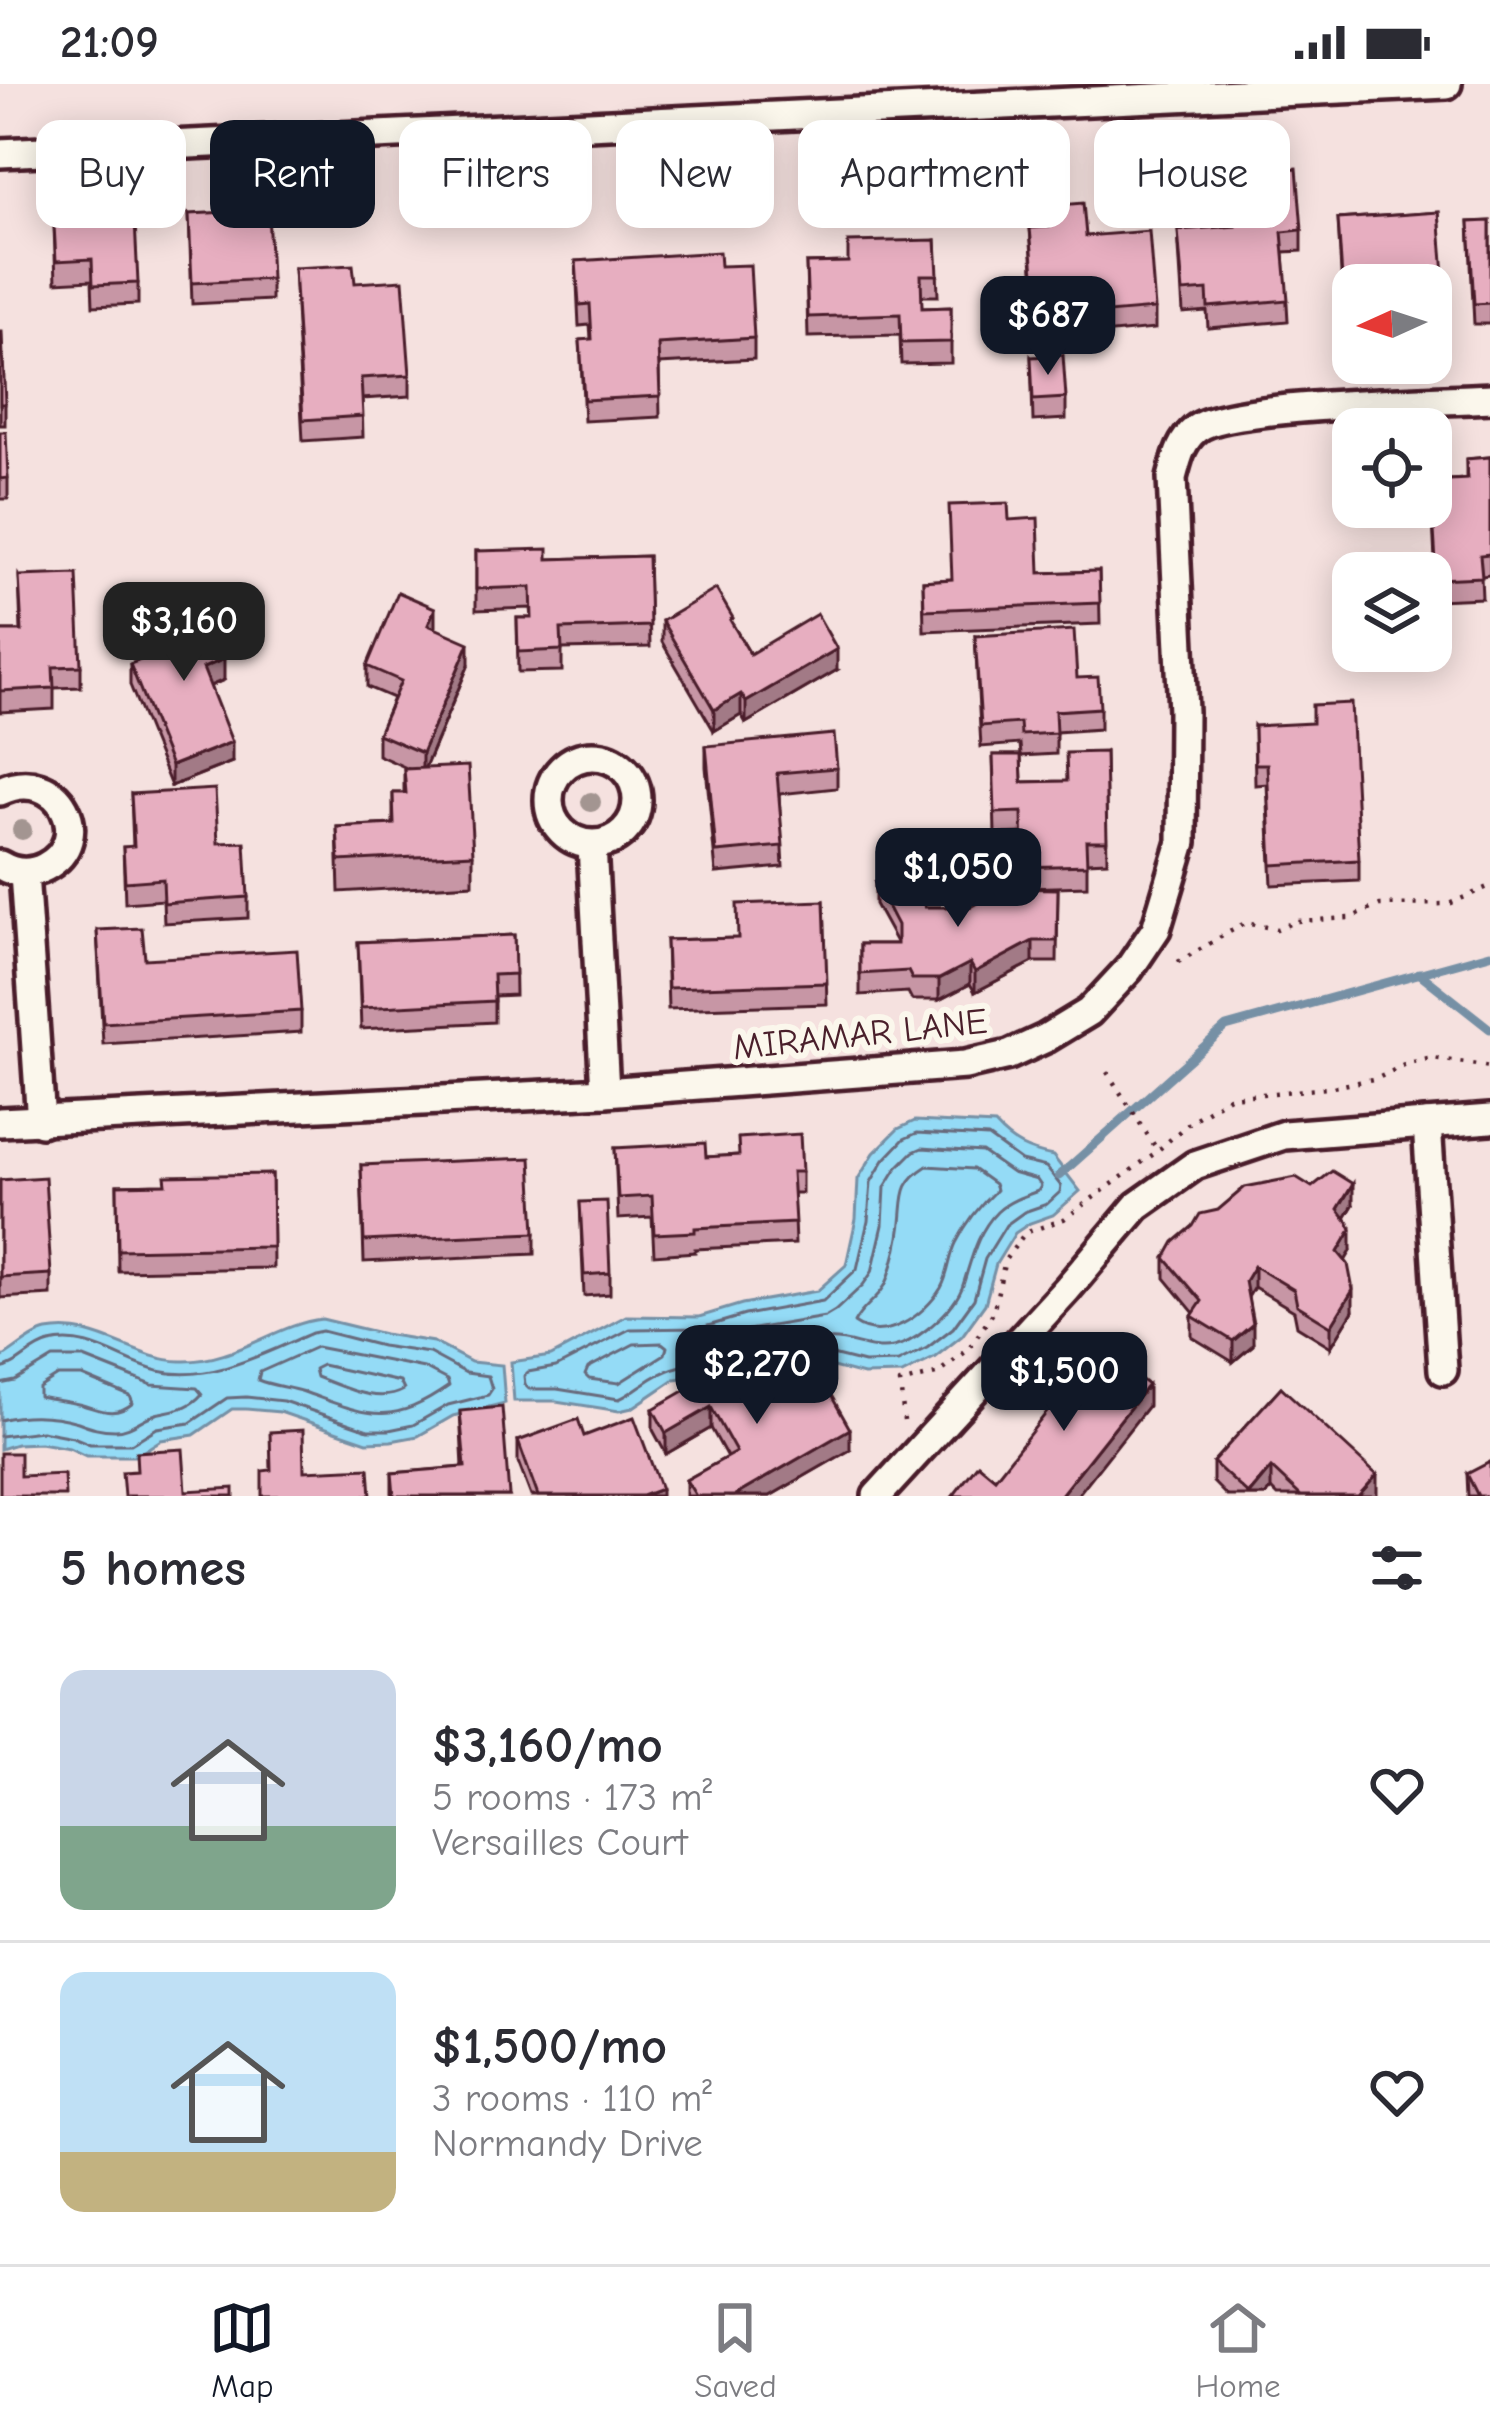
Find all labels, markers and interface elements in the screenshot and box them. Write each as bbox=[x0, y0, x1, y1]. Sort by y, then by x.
text: 21:09 bbox=[60, 16, 159, 68]
chip: Buy bbox=[36, 120, 186, 228]
chip: Rent bbox=[210, 120, 375, 228]
chip: Filters bbox=[399, 120, 592, 228]
chip: New bbox=[616, 120, 774, 228]
chip: Apartment bbox=[798, 120, 1070, 228]
chip: House bbox=[1094, 120, 1290, 228]
north arrow bbox=[1332, 264, 1452, 384]
map controls bbox=[1332, 264, 1452, 672]
pin: $687 bbox=[977, 276, 1119, 378]
text: $687 bbox=[1007, 292, 1089, 337]
button: locate bbox=[1332, 408, 1452, 528]
button: layers bbox=[1332, 552, 1452, 672]
pin: $3,160 bbox=[86, 582, 282, 684]
text: $3,160 bbox=[130, 598, 238, 643]
pin: $1,050 bbox=[860, 828, 1056, 930]
text: $1,050 bbox=[902, 844, 1014, 889]
street label: MIRAMAR LANE bbox=[731, 1001, 989, 1068]
pin: $2,270 bbox=[659, 1325, 855, 1427]
pin: $1,500 bbox=[966, 1332, 1162, 1434]
text: $2,270 bbox=[702, 1341, 812, 1386]
text: $1,500 bbox=[1008, 1348, 1120, 1393]
icon: filters bbox=[1364, 1535, 1430, 1601]
text: 5 homes bbox=[60, 1539, 246, 1598]
text: $3,160/mo bbox=[432, 1716, 663, 1775]
icon: home bbox=[156, 1718, 300, 1862]
icon: heart bbox=[1364, 1757, 1430, 1823]
text: 5 rooms · 173 m² bbox=[432, 1775, 712, 1820]
text: Versailles Court bbox=[432, 1820, 688, 1865]
text: $1,500/mo bbox=[432, 2017, 667, 2076]
icon: home bbox=[156, 2020, 300, 2164]
icon: heart bbox=[1364, 2059, 1430, 2125]
text: 3 rooms · 110 m² bbox=[432, 2076, 712, 2121]
text: Normandy Drive bbox=[432, 2121, 703, 2166]
tab: Map bbox=[209, 2295, 275, 2405]
tab: Saved bbox=[694, 2295, 777, 2405]
tab: Home bbox=[1195, 2295, 1281, 2405]

